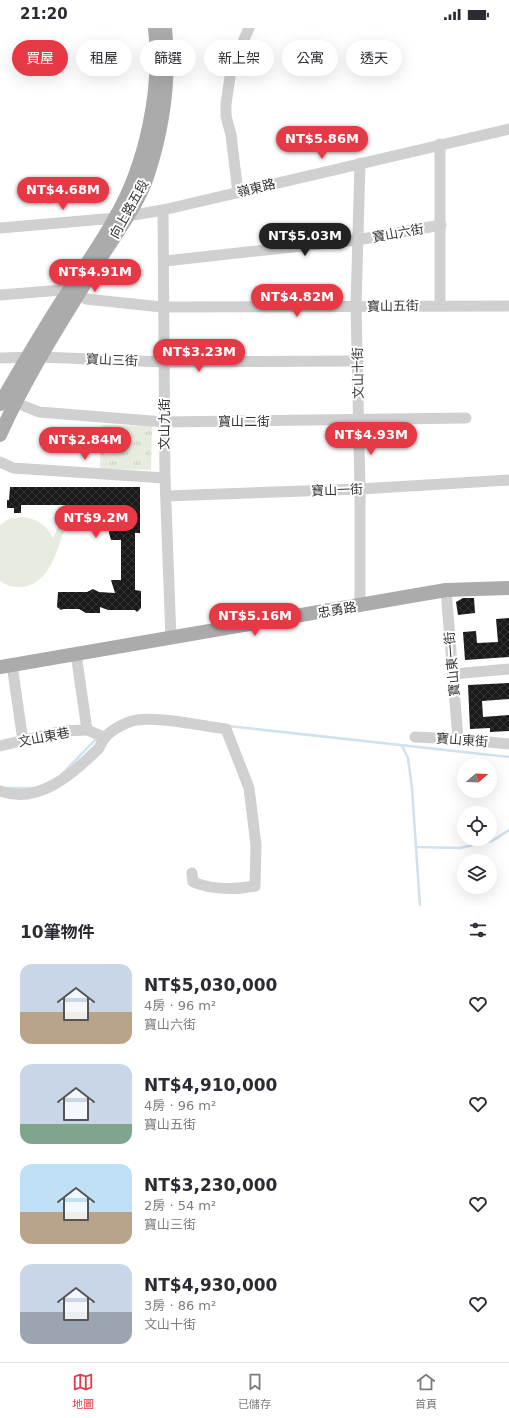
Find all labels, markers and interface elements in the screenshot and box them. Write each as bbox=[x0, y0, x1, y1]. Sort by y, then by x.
text: 21:20 bbox=[20, 5, 68, 23]
chip: 買屋 bbox=[12, 40, 68, 76]
chip: 租屋 bbox=[76, 40, 132, 76]
chip: 篩選 bbox=[140, 40, 196, 76]
chip: 新上架 bbox=[204, 40, 274, 76]
chip: 公寓 bbox=[282, 40, 338, 76]
chip: 透天 bbox=[346, 40, 402, 76]
pin: NT$5.86M bbox=[281, 126, 363, 160]
text: NT$5.86M bbox=[285, 131, 359, 146]
street label: 嶺東路 bbox=[235, 176, 277, 200]
pin: NT$4.68M bbox=[22, 177, 104, 211]
street label: 向上路五段 bbox=[107, 177, 151, 241]
text: NT$4.68M bbox=[26, 182, 100, 197]
street label: 寶山六街 bbox=[371, 221, 425, 245]
pin: NT$5.03M bbox=[264, 223, 346, 257]
text: NT$5.03M bbox=[268, 228, 342, 243]
pin: NT$4.91M bbox=[54, 259, 136, 293]
text: NT$4.91M bbox=[58, 264, 132, 279]
pin: NT$4.82M bbox=[256, 284, 338, 318]
text: NT$4.82M bbox=[260, 289, 334, 304]
street label: 寶山五街 bbox=[367, 298, 419, 314]
pin: NT$3.23M bbox=[158, 339, 240, 373]
text: NT$3.23M bbox=[162, 344, 236, 359]
street label: 文山十街 bbox=[350, 347, 366, 399]
street label: 寶山三街 bbox=[86, 352, 138, 368]
street label: 文山九街 bbox=[157, 398, 172, 450]
street label: 寶山二街 bbox=[218, 414, 270, 429]
pin: NT$4.93M bbox=[330, 422, 412, 456]
pin: NT$2.84M bbox=[44, 427, 126, 461]
text: NT$4.93M bbox=[334, 427, 408, 442]
text: NT$2.84M bbox=[48, 432, 122, 447]
street label: 寶山一街 bbox=[311, 482, 363, 498]
pin: NT$9.2M bbox=[59, 505, 133, 539]
text: NT$9.2M bbox=[64, 510, 128, 525]
street label: 忠勇路 bbox=[316, 599, 358, 621]
pin: NT$5.16M bbox=[214, 603, 296, 637]
text: NT$5.16M bbox=[218, 608, 292, 623]
street label: 寶山東一街 bbox=[442, 631, 462, 697]
street label: 文山東巷 bbox=[17, 725, 71, 749]
street label: 寶山東街 bbox=[436, 731, 488, 749]
north arrow bbox=[457, 758, 497, 798]
map controls bbox=[457, 758, 497, 894]
button: locate bbox=[457, 806, 497, 846]
button: layers bbox=[457, 854, 497, 894]
icon: filters bbox=[467, 919, 489, 941]
text: 10筆物件 bbox=[20, 922, 95, 942]
text: NT$5,030,000 bbox=[144, 975, 277, 995]
icon: home bbox=[52, 980, 100, 1028]
icon: heart bbox=[467, 993, 489, 1015]
text: 4房 · 96 m² bbox=[144, 998, 216, 1013]
text: 寶山六街 bbox=[144, 1017, 196, 1032]
text: NT$4,910,000 bbox=[144, 1075, 277, 1095]
icon: home bbox=[52, 1080, 100, 1128]
icon: heart bbox=[467, 1093, 489, 1115]
text: 4房 · 96 m² bbox=[144, 1098, 216, 1113]
text: 寶山五街 bbox=[144, 1117, 196, 1132]
text: NT$3,230,000 bbox=[144, 1175, 277, 1195]
icon: home bbox=[52, 1180, 100, 1228]
icon: heart bbox=[467, 1193, 489, 1215]
text: 2房 · 54 m² bbox=[144, 1198, 216, 1213]
text: 寶山三街 bbox=[144, 1217, 196, 1232]
text: NT$4,930,000 bbox=[144, 1275, 277, 1295]
icon: home bbox=[52, 1280, 100, 1328]
icon: heart bbox=[467, 1293, 489, 1315]
text: 3房 · 86 m² bbox=[144, 1298, 216, 1313]
text: 文山十街 bbox=[144, 1317, 196, 1332]
tab: 地圖 bbox=[72, 1371, 94, 1411]
tab: 已儲存 bbox=[238, 1371, 271, 1411]
tab: 首頁 bbox=[415, 1371, 437, 1411]

